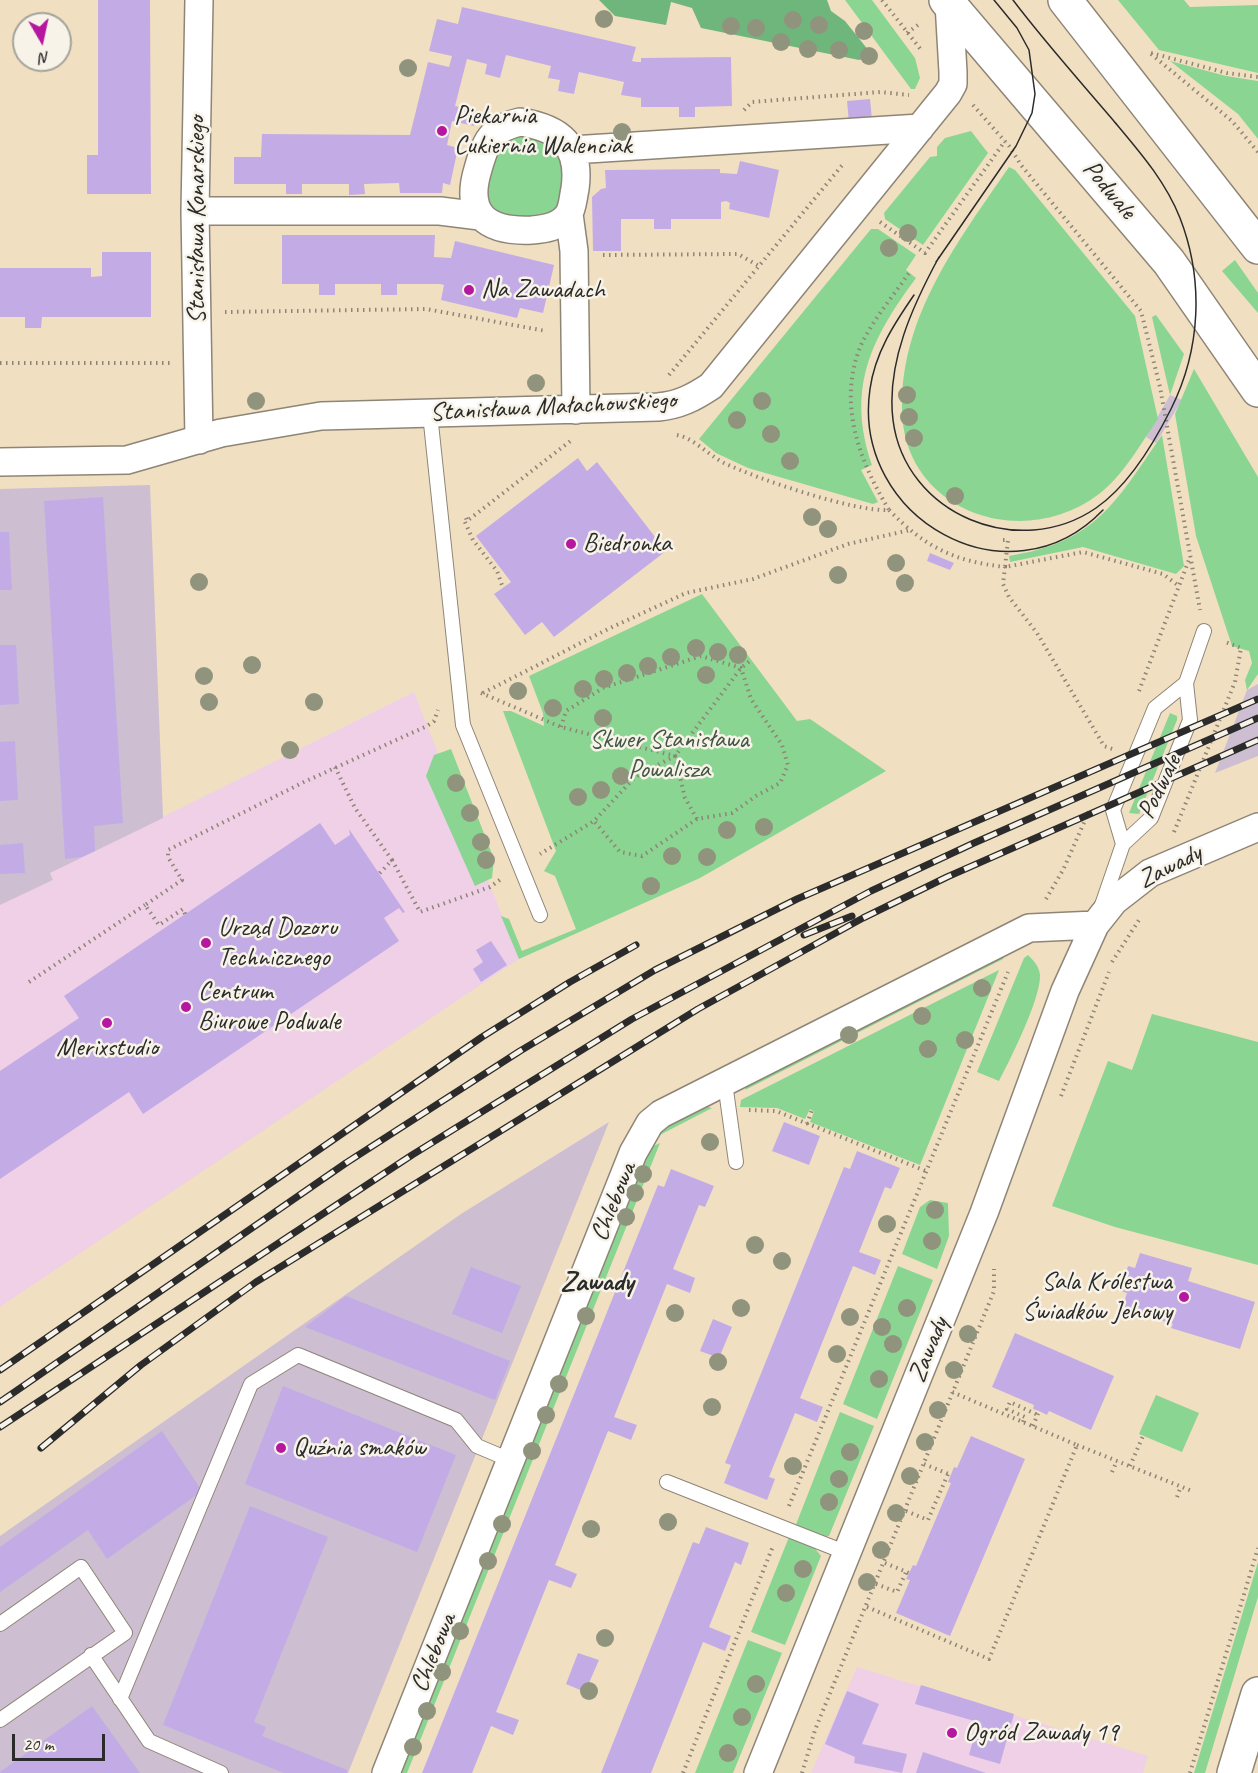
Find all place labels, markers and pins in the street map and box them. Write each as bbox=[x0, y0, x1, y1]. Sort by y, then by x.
place label: Piekarnia Cukiernia Walenciak bbox=[454, 100, 631, 162]
marker: Piekarnia Cukiernia Walenciak bbox=[435, 124, 449, 138]
place label: Na Zawadach bbox=[481, 274, 605, 306]
marker: Na Zawadach bbox=[462, 283, 476, 297]
place label: Biedronka bbox=[583, 528, 671, 560]
marker: Biedronka bbox=[564, 537, 578, 551]
place label: Urząd Dozoru Technicznego bbox=[218, 912, 337, 974]
marker: Urząd Dozoru Technicznego bbox=[199, 936, 213, 950]
place label: Centrum Biurowe Podwale bbox=[198, 976, 340, 1038]
marker: Centrum Biurowe Podwale bbox=[179, 1000, 193, 1014]
marker: Merixstudio bbox=[100, 1016, 114, 1030]
place label: Merixstudio bbox=[56, 1032, 158, 1064]
place label: Sala Królestwa Świadków Jehowy bbox=[1022, 1266, 1172, 1328]
marker: Sala Królestwa Świadków Jehowy bbox=[1177, 1290, 1191, 1304]
place label: Quźnia smaków bbox=[293, 1432, 425, 1464]
marker: Quźnia smaków bbox=[274, 1441, 288, 1455]
place label: Ogród Zawady 19 bbox=[964, 1717, 1118, 1749]
marker: Ogród Zawady 19 bbox=[945, 1726, 959, 1740]

